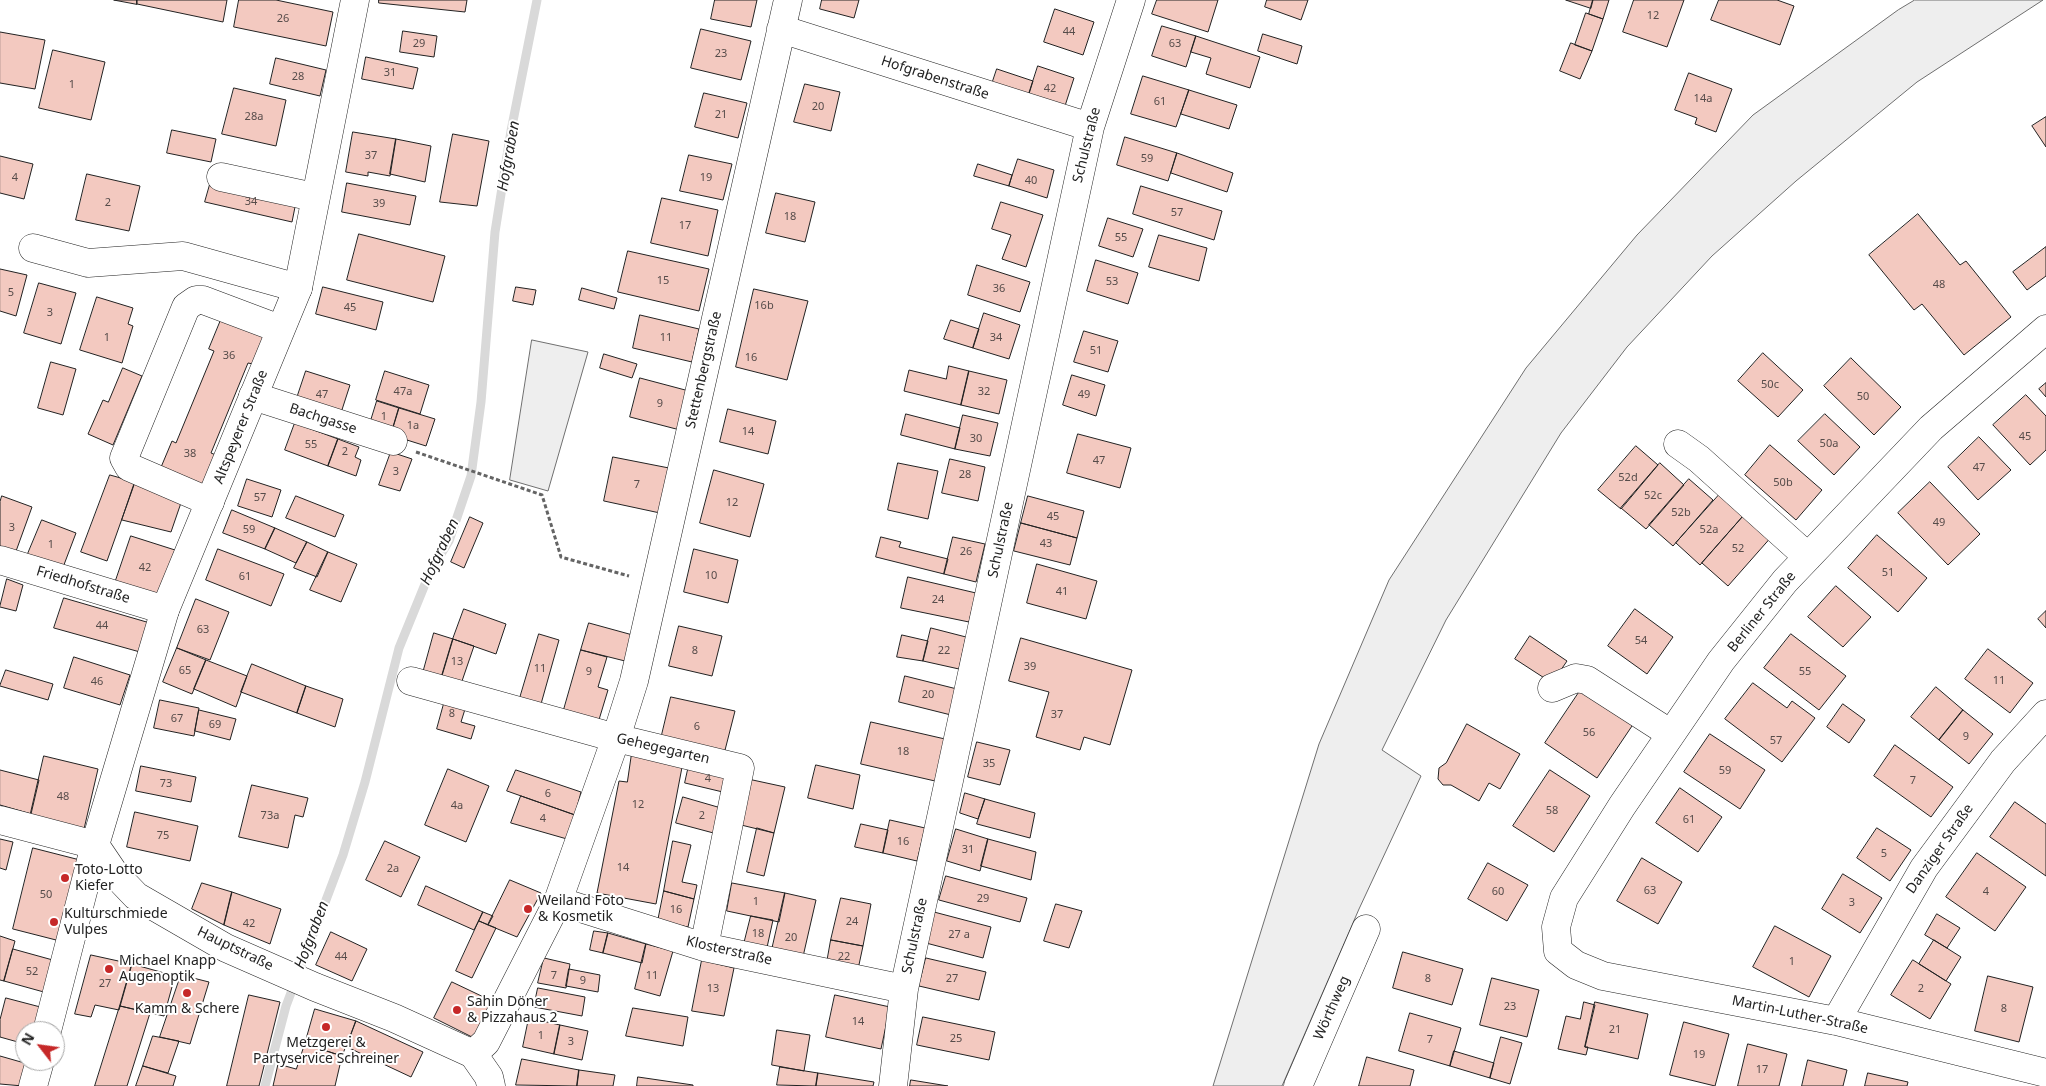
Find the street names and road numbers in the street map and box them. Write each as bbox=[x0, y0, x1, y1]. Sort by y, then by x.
street label: Hofgrabenstraße bbox=[879, 53, 991, 103]
street label: Schulstraße bbox=[1070, 106, 1104, 184]
street label: Stettenbergstraße bbox=[682, 310, 726, 430]
street label: Altspeyerer Straße bbox=[211, 368, 271, 486]
street label: Bachgasse bbox=[287, 400, 359, 438]
street label: Schulstraße bbox=[985, 501, 1017, 579]
street label: Friedhofstraße bbox=[34, 563, 132, 607]
street label: Berliner Straße bbox=[1724, 568, 1800, 656]
street label: Gehegegarten bbox=[615, 730, 711, 768]
street label: Danziger Straße bbox=[1903, 801, 1977, 897]
street label: Schulstraße bbox=[899, 897, 931, 975]
street label: Hauptstraße bbox=[194, 923, 276, 975]
street label: Klosterstraße bbox=[684, 933, 774, 969]
street label: Wörthweg bbox=[1310, 973, 1354, 1043]
street label: Martin-Luther-Straße bbox=[1730, 992, 1870, 1038]

